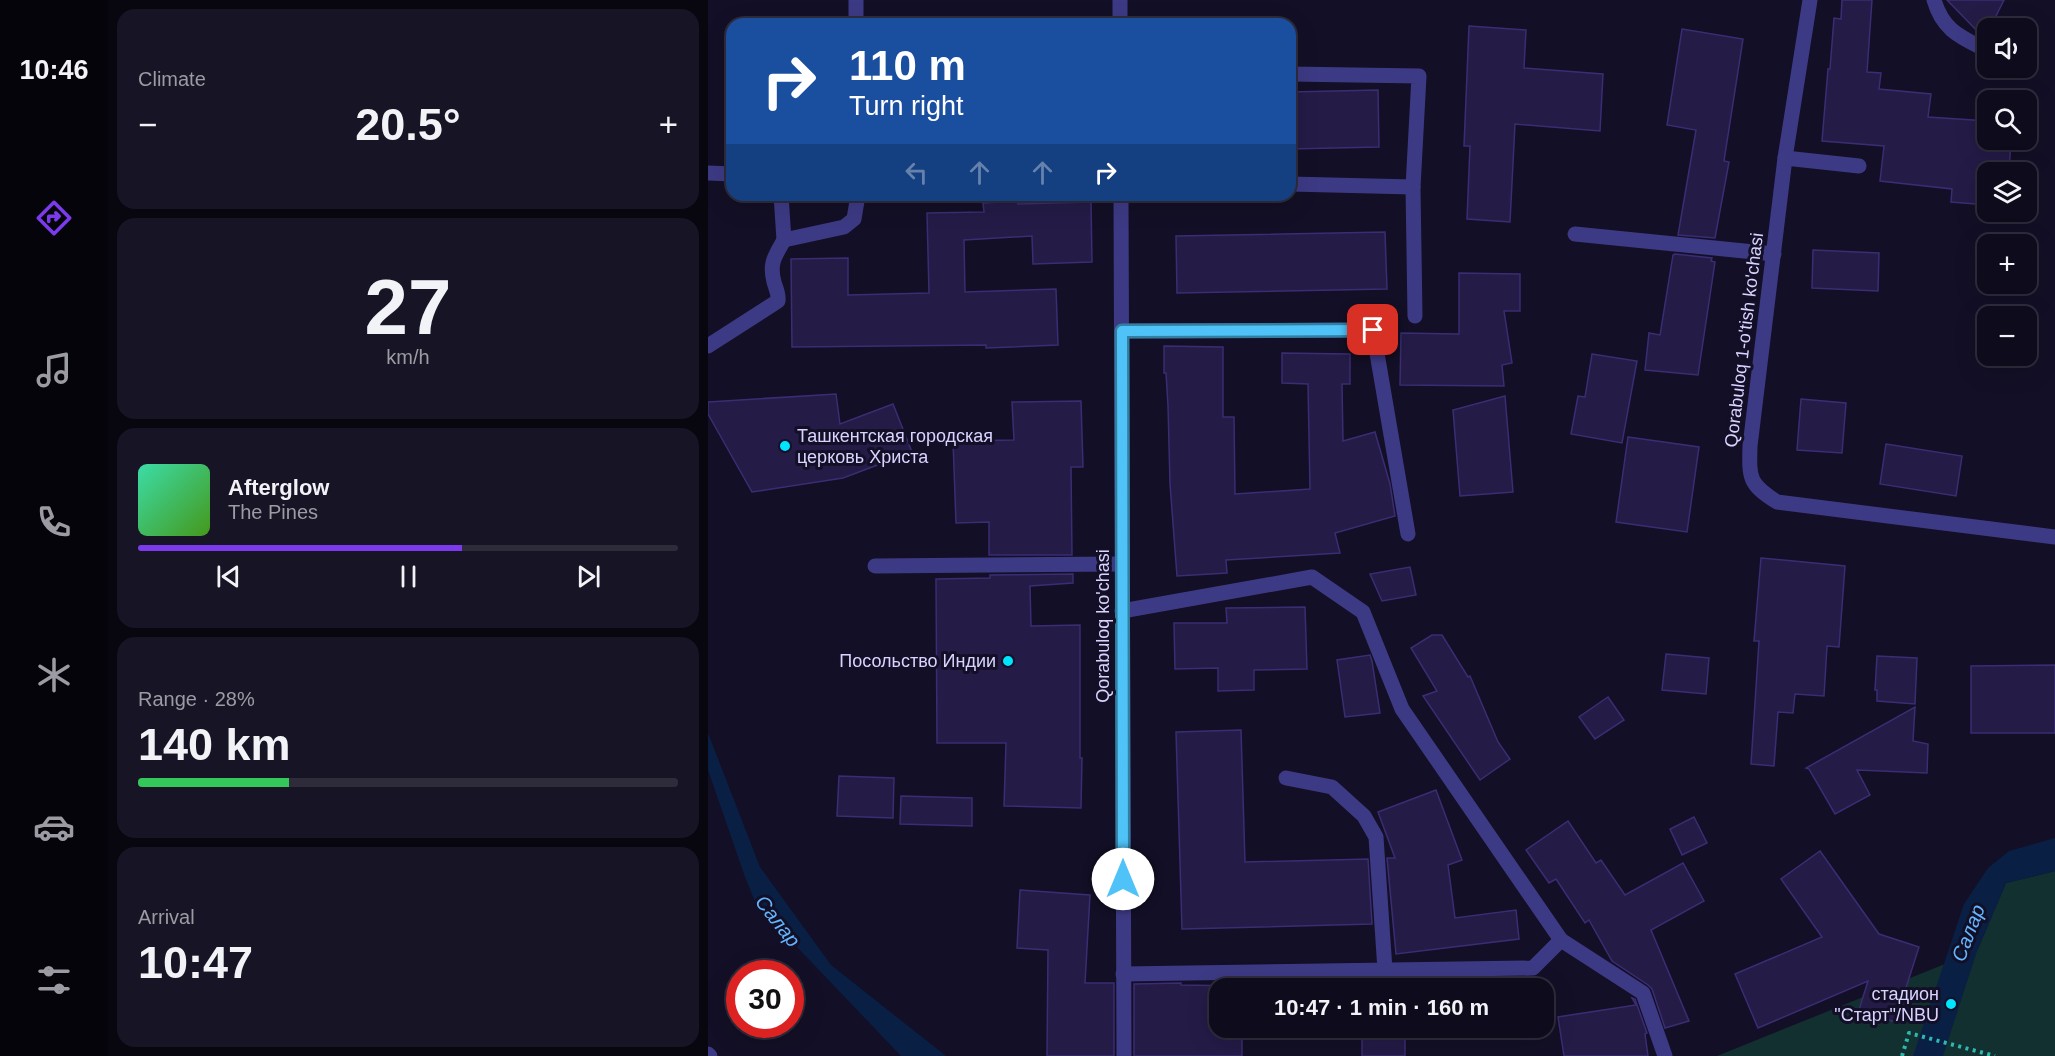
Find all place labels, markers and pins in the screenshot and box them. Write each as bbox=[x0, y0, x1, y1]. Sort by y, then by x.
pin bbox=[1347, 304, 1398, 355]
place label: Ташкентская городская церковь Христа bbox=[797, 426, 993, 467]
marker: Ташкентская городская церковь Христа bbox=[778, 439, 792, 453]
place label: Посольство Индии bbox=[839, 651, 996, 671]
marker: Посольство Индии bbox=[1001, 654, 1015, 668]
place label: стадион "Старт"/NBU bbox=[1834, 984, 1939, 1025]
marker: стадион "Старт"/NBU bbox=[1944, 997, 1958, 1011]

